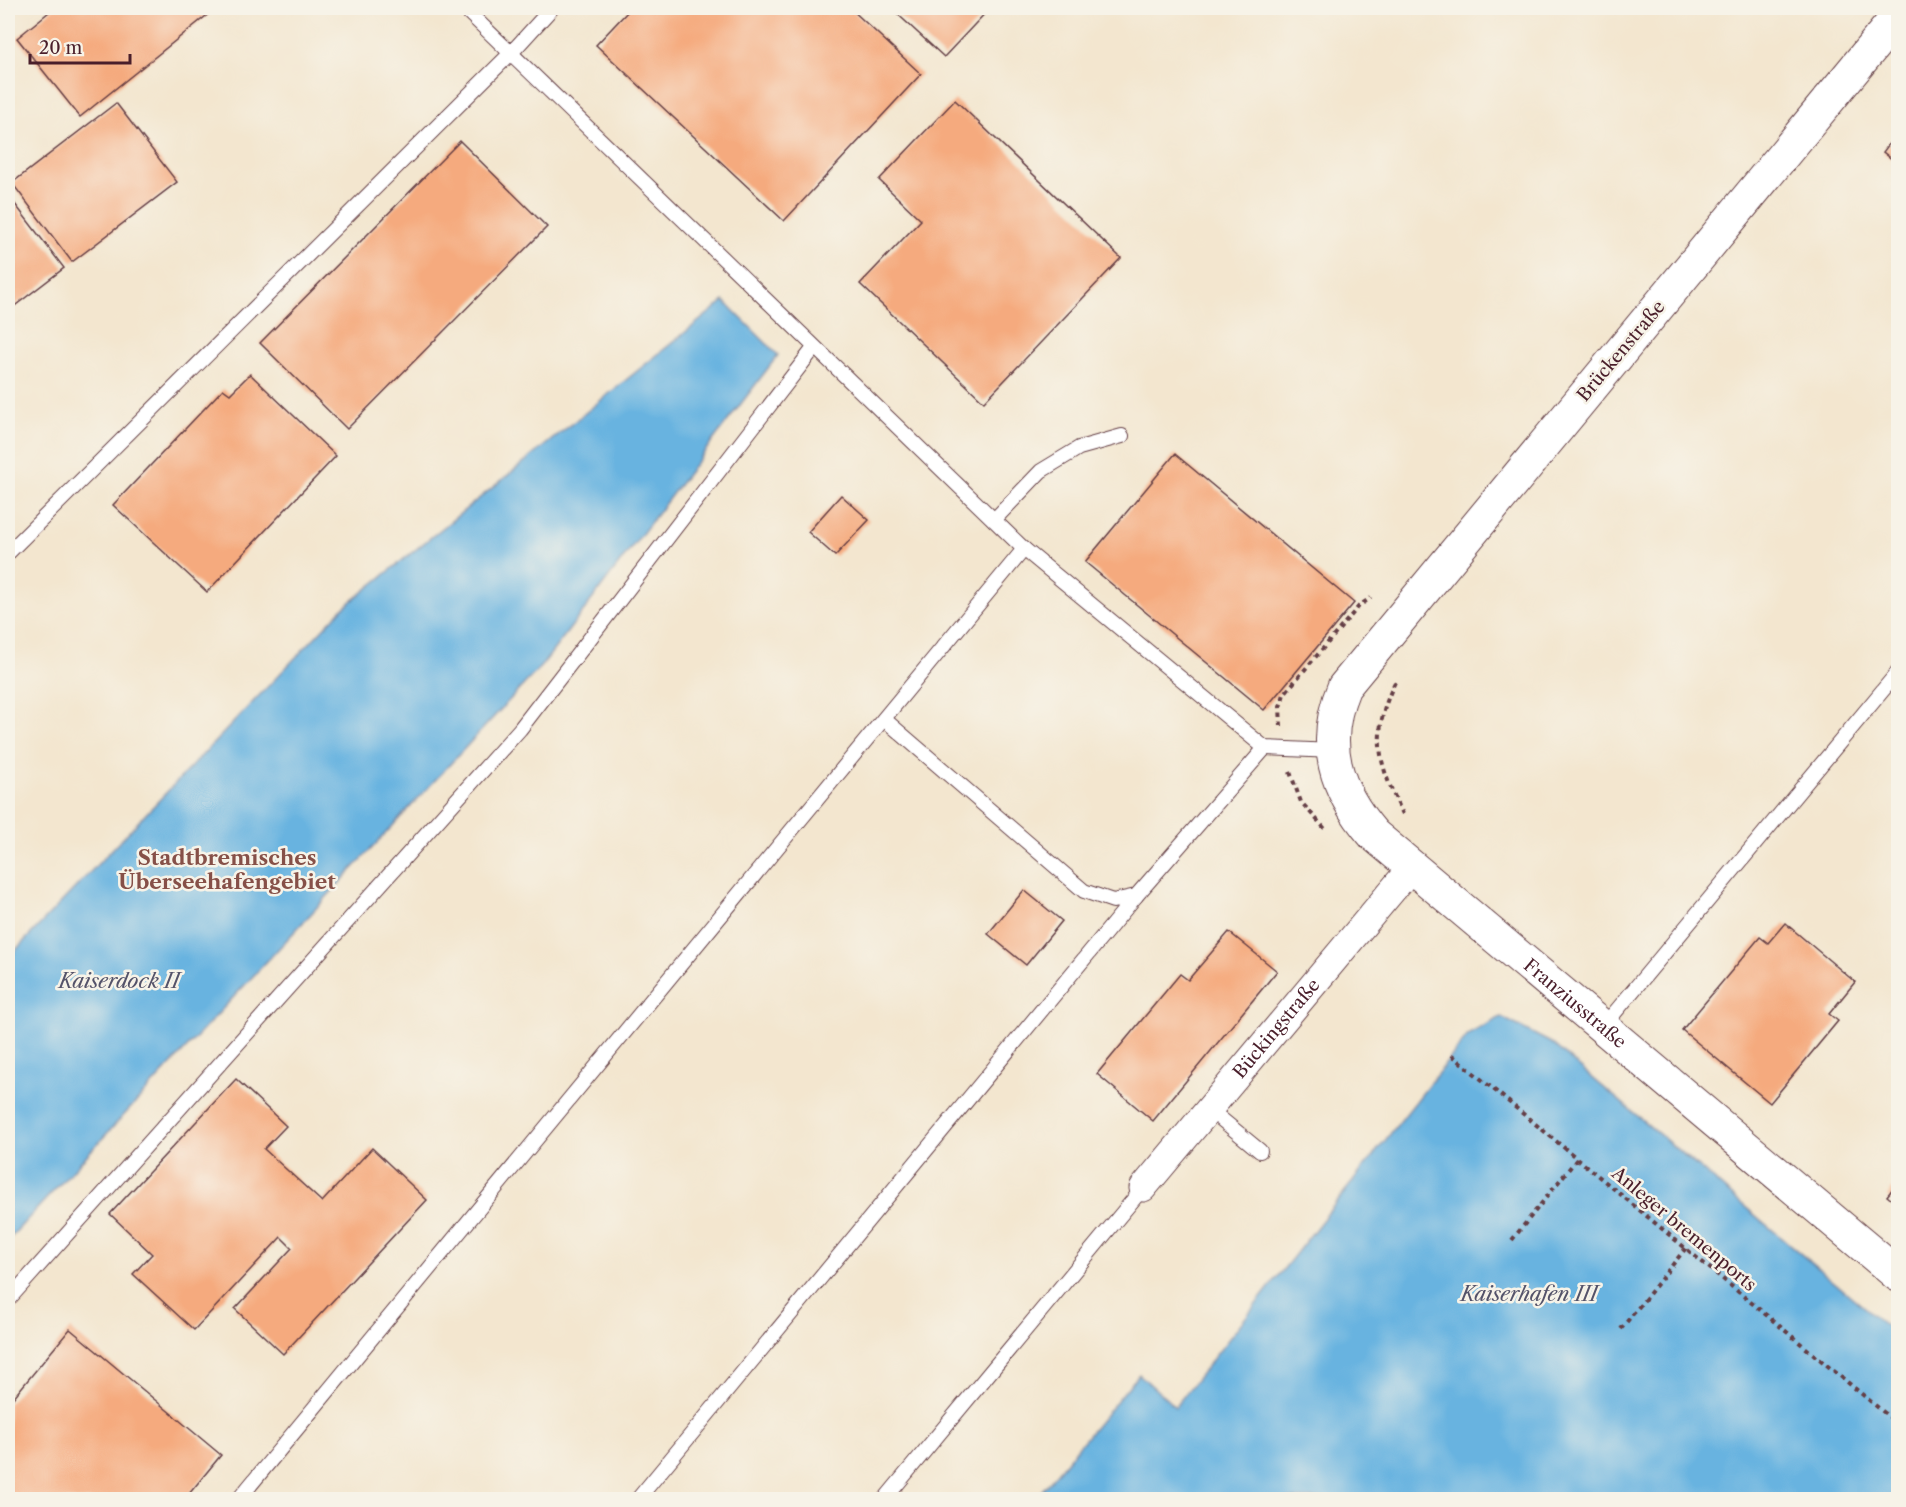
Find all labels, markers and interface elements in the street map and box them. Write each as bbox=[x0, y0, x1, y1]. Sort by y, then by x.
scale bar bbox=[30, 27, 130, 65]
text: 20 m bbox=[39, 37, 83, 59]
street label: Brückenstraße bbox=[1572, 296, 1670, 406]
district label: Stadtbremisches Überseehafengebiet bbox=[118, 845, 336, 894]
street label: Franziusstraße bbox=[1519, 954, 1631, 1053]
water label: Kaiserdock II bbox=[57, 969, 183, 993]
street label: Bückingstraße bbox=[1229, 974, 1325, 1083]
street label: Anleger bremenports bbox=[1607, 1161, 1761, 1296]
water label: Kaiserhafen III bbox=[1459, 1282, 1601, 1306]

